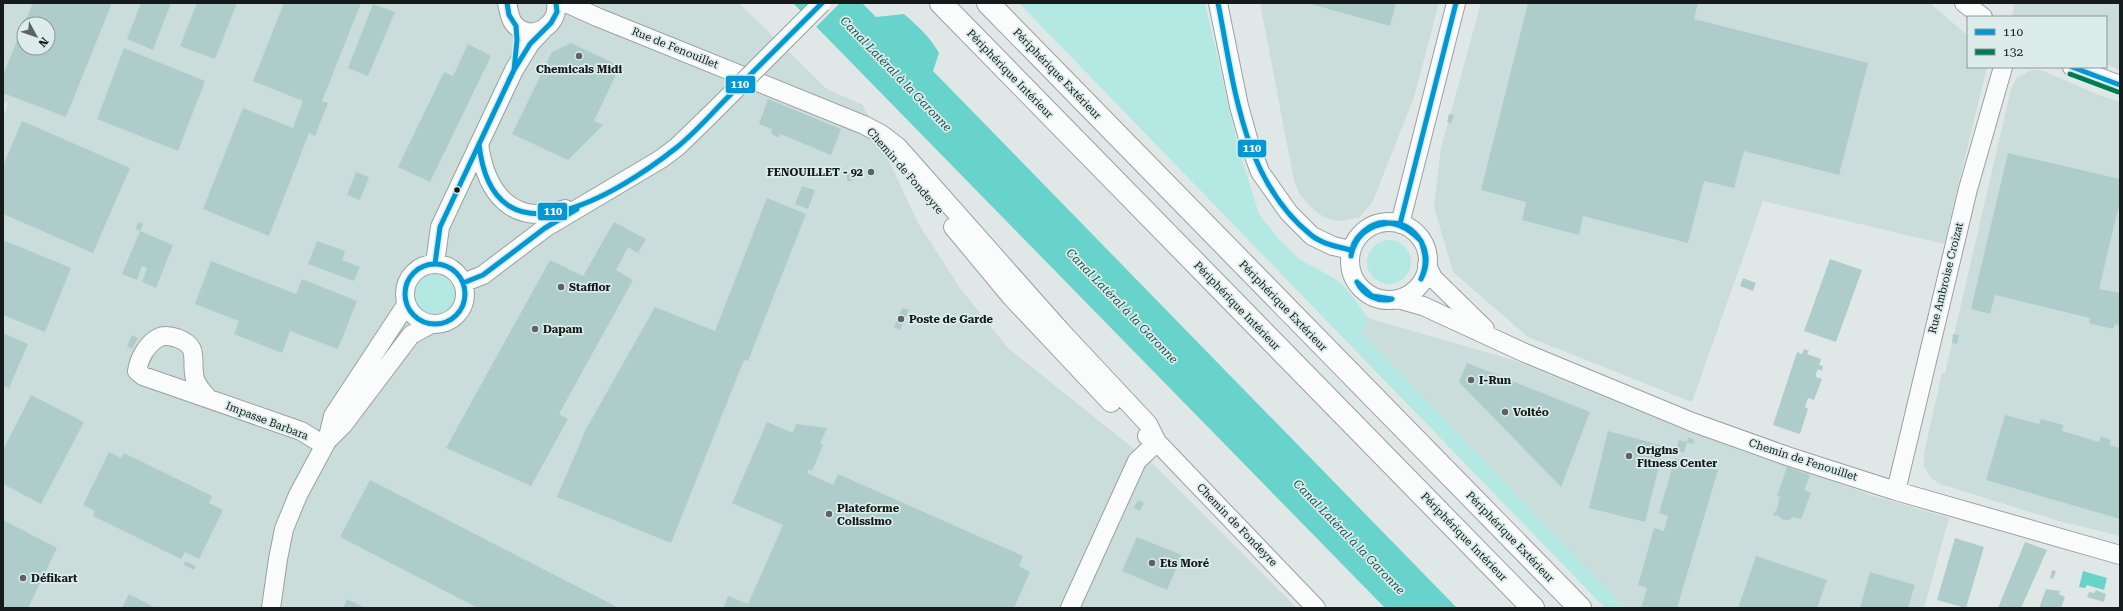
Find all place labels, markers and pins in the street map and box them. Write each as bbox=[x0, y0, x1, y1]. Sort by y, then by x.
marker: Chemicals Midi bbox=[574, 51, 584, 61]
place label: Chemicals Midi bbox=[536, 63, 622, 76]
place label: FENOUILLET - 92 bbox=[767, 166, 863, 179]
marker: FENOUILLET - 92 bbox=[866, 167, 876, 177]
unlabelled marker bbox=[452, 185, 462, 195]
place label: Stafflor bbox=[569, 281, 611, 294]
marker: Stafflor bbox=[556, 282, 566, 292]
place label: Poste de Garde bbox=[909, 313, 994, 326]
marker: Poste de Garde bbox=[896, 314, 906, 324]
place label: Dapam bbox=[543, 323, 583, 336]
marker: Dapam bbox=[530, 324, 540, 334]
place label: I-Run bbox=[1479, 374, 1512, 387]
marker: I-Run bbox=[1466, 375, 1476, 385]
place label: Voltéo bbox=[1513, 406, 1549, 419]
marker: Voltéo bbox=[1500, 407, 1510, 417]
place label: Origins Fitness Center bbox=[1637, 444, 1717, 470]
marker: Origins Fitness Center bbox=[1624, 451, 1634, 461]
place label: Plateforme Colissimo bbox=[837, 502, 900, 528]
marker: Plateforme Colissimo bbox=[824, 509, 834, 519]
place label: Ets Moré bbox=[1160, 557, 1210, 570]
marker: Ets Moré bbox=[1147, 558, 1157, 568]
place label: Défikart bbox=[31, 572, 78, 585]
marker: Défikart bbox=[18, 573, 28, 583]

